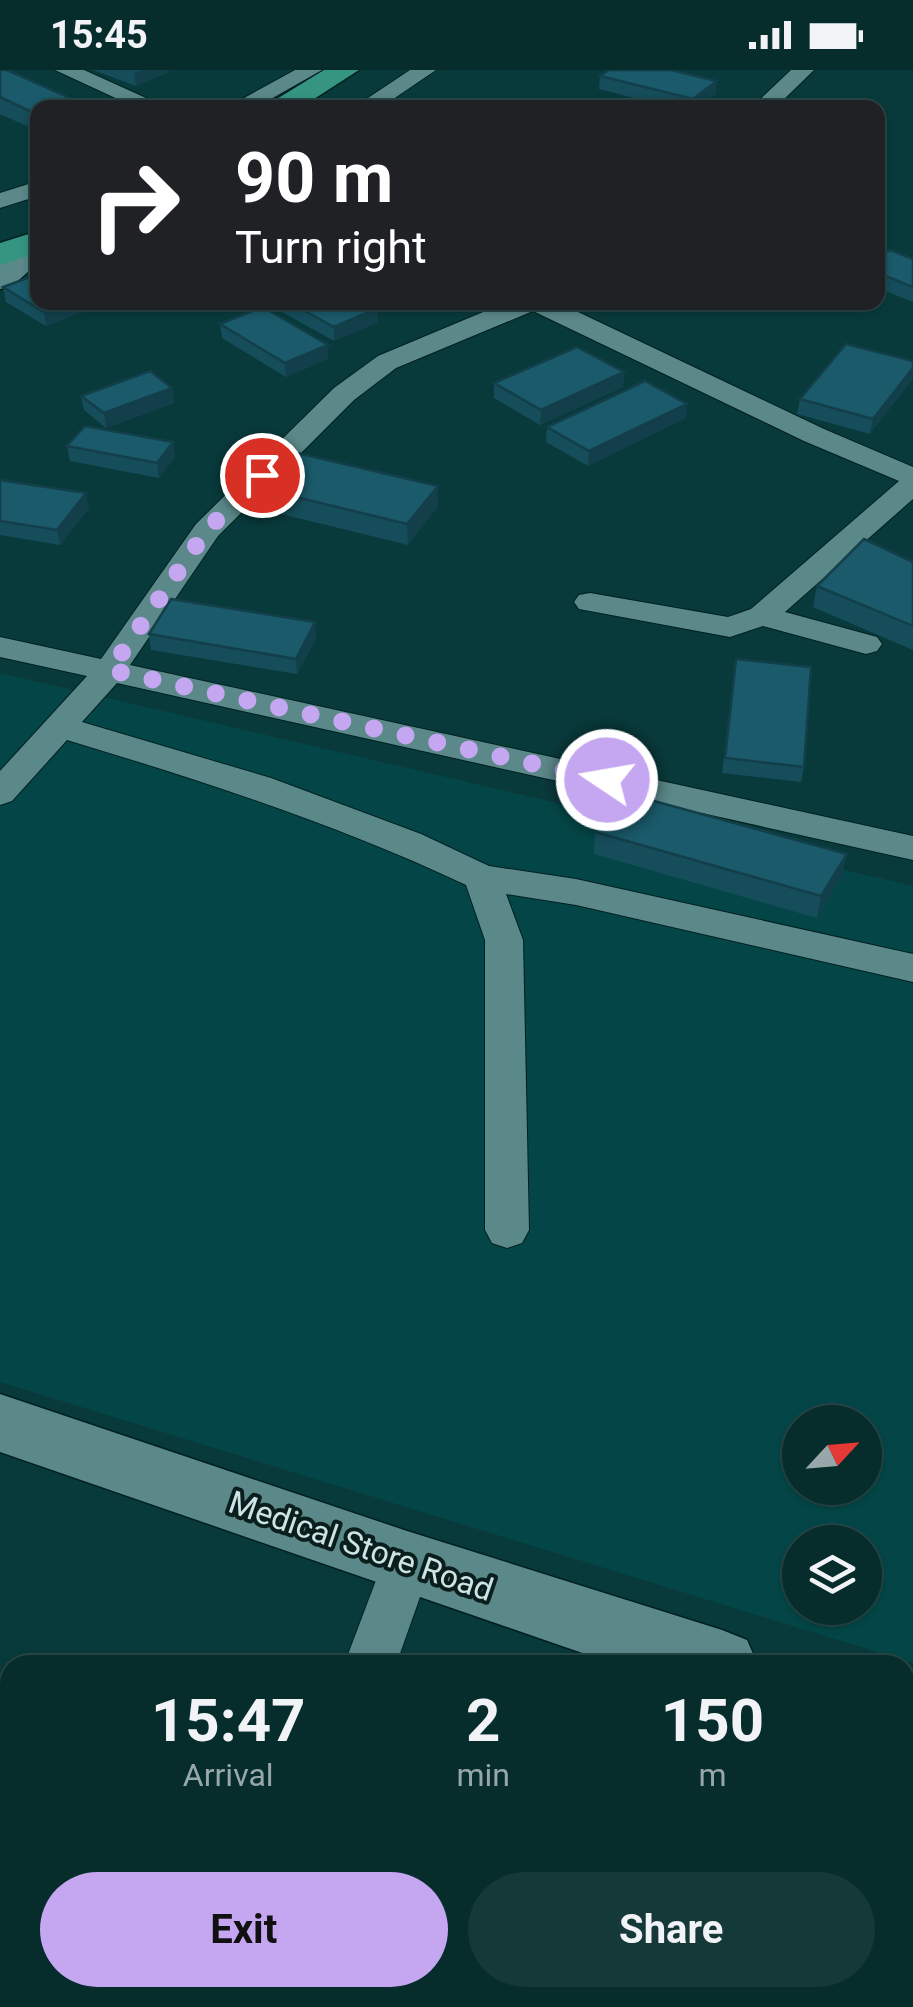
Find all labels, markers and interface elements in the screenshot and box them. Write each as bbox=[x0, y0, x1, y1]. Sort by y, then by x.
text: 15:45 bbox=[50, 13, 148, 57]
text: 90 m bbox=[235, 137, 393, 219]
icon: right bbox=[70, 140, 200, 270]
text: Turn right bbox=[235, 221, 427, 274]
pin bbox=[220, 433, 305, 518]
icon: arrive bbox=[235, 448, 290, 503]
position arrow bbox=[555, 728, 659, 832]
north arrow bbox=[782, 1405, 882, 1505]
map controls bbox=[782, 1405, 882, 1625]
street label: Medical Store Road bbox=[224, 1483, 498, 1609]
button: layers bbox=[782, 1525, 882, 1625]
text: 15:47 bbox=[151, 1685, 306, 1756]
text: 2 bbox=[466, 1685, 500, 1756]
text: 150 bbox=[661, 1685, 764, 1756]
text: Arrival bbox=[183, 1756, 274, 1794]
text: min bbox=[456, 1756, 510, 1794]
text: m bbox=[698, 1756, 726, 1794]
button: Exit bbox=[40, 1872, 448, 1987]
button: Share bbox=[468, 1872, 875, 1987]

